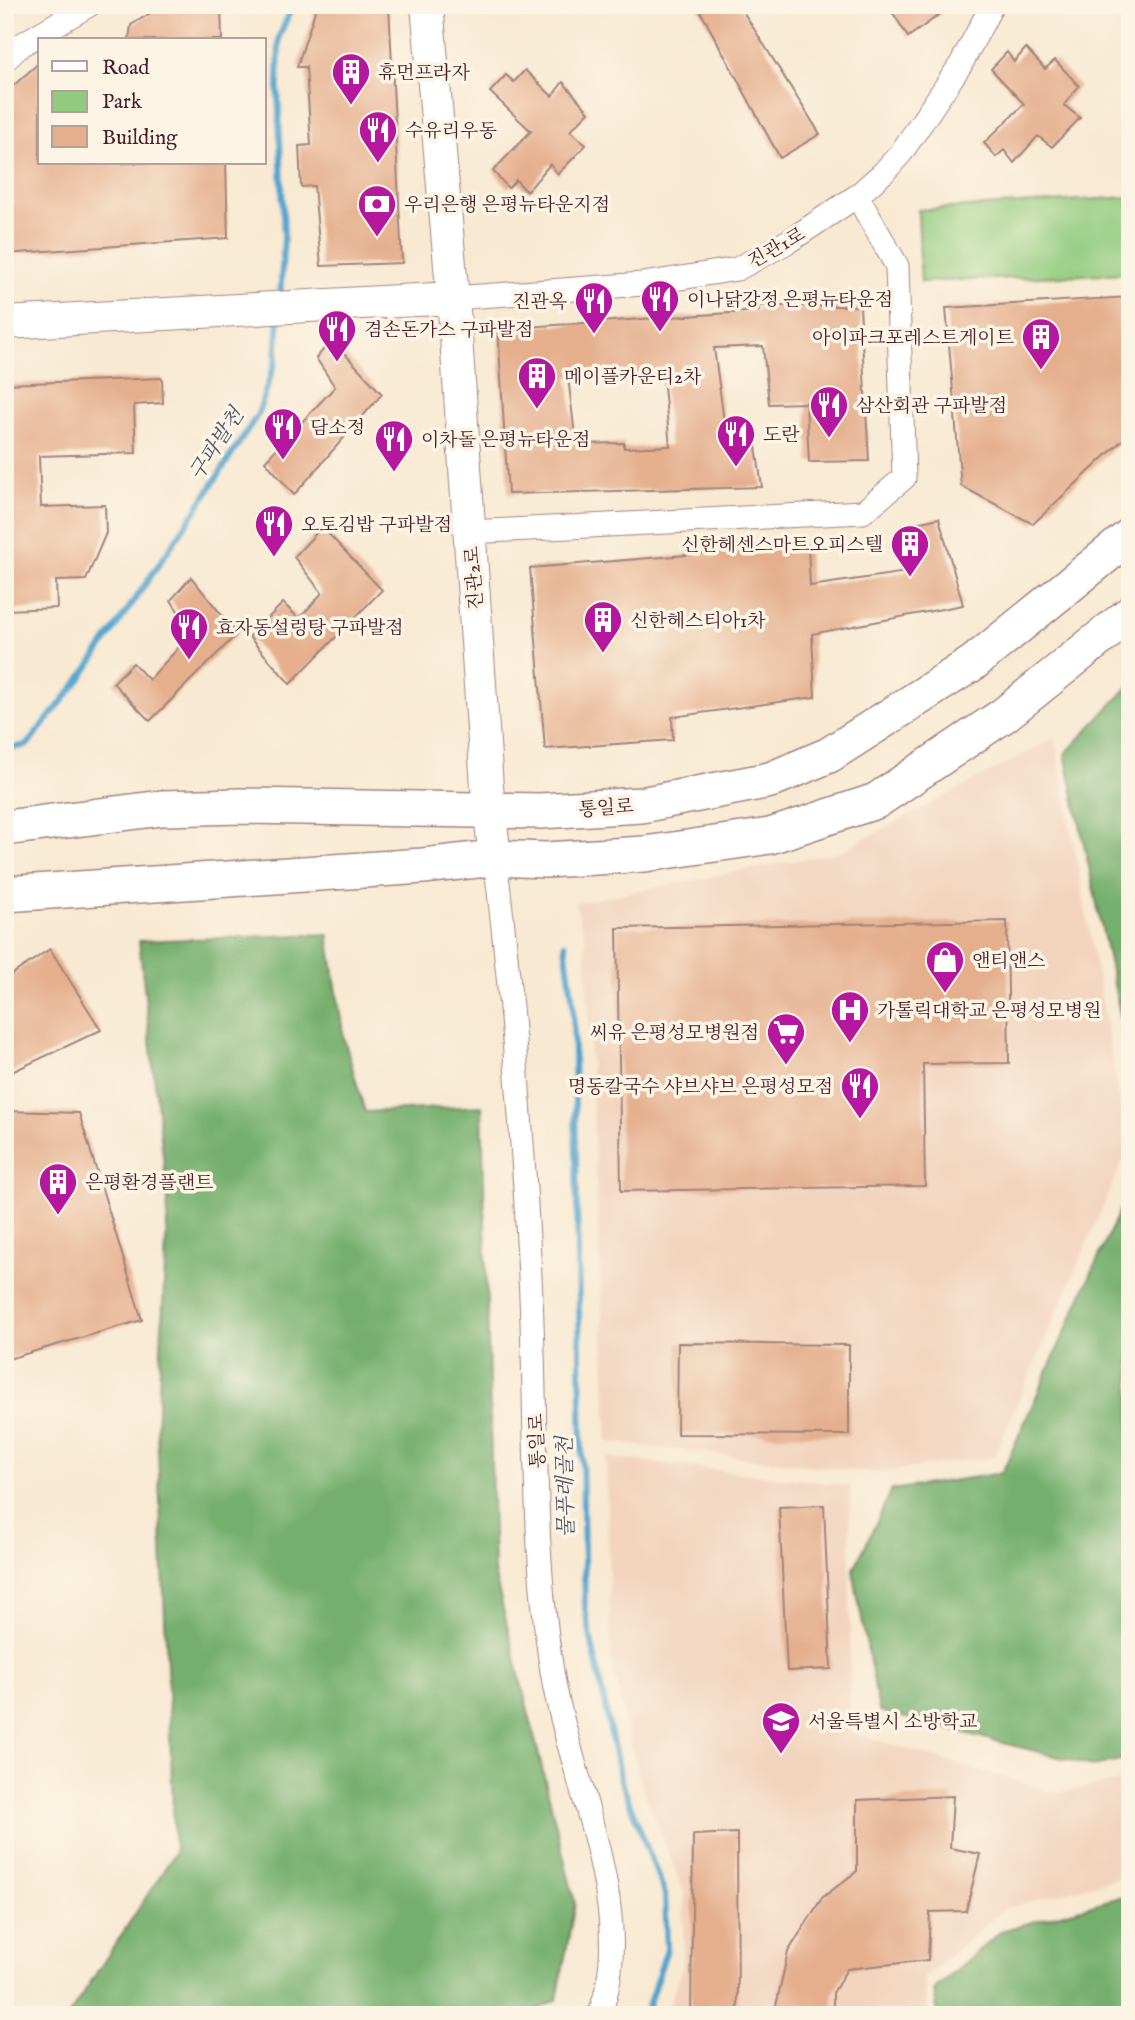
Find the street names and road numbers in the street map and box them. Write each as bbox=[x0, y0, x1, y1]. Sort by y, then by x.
street label: 진관1로 bbox=[744, 223, 810, 275]
street label: 진관2로 bbox=[461, 545, 489, 611]
street label: 통일로 bbox=[578, 795, 634, 823]
street label: 통일로 bbox=[525, 1413, 551, 1469]

